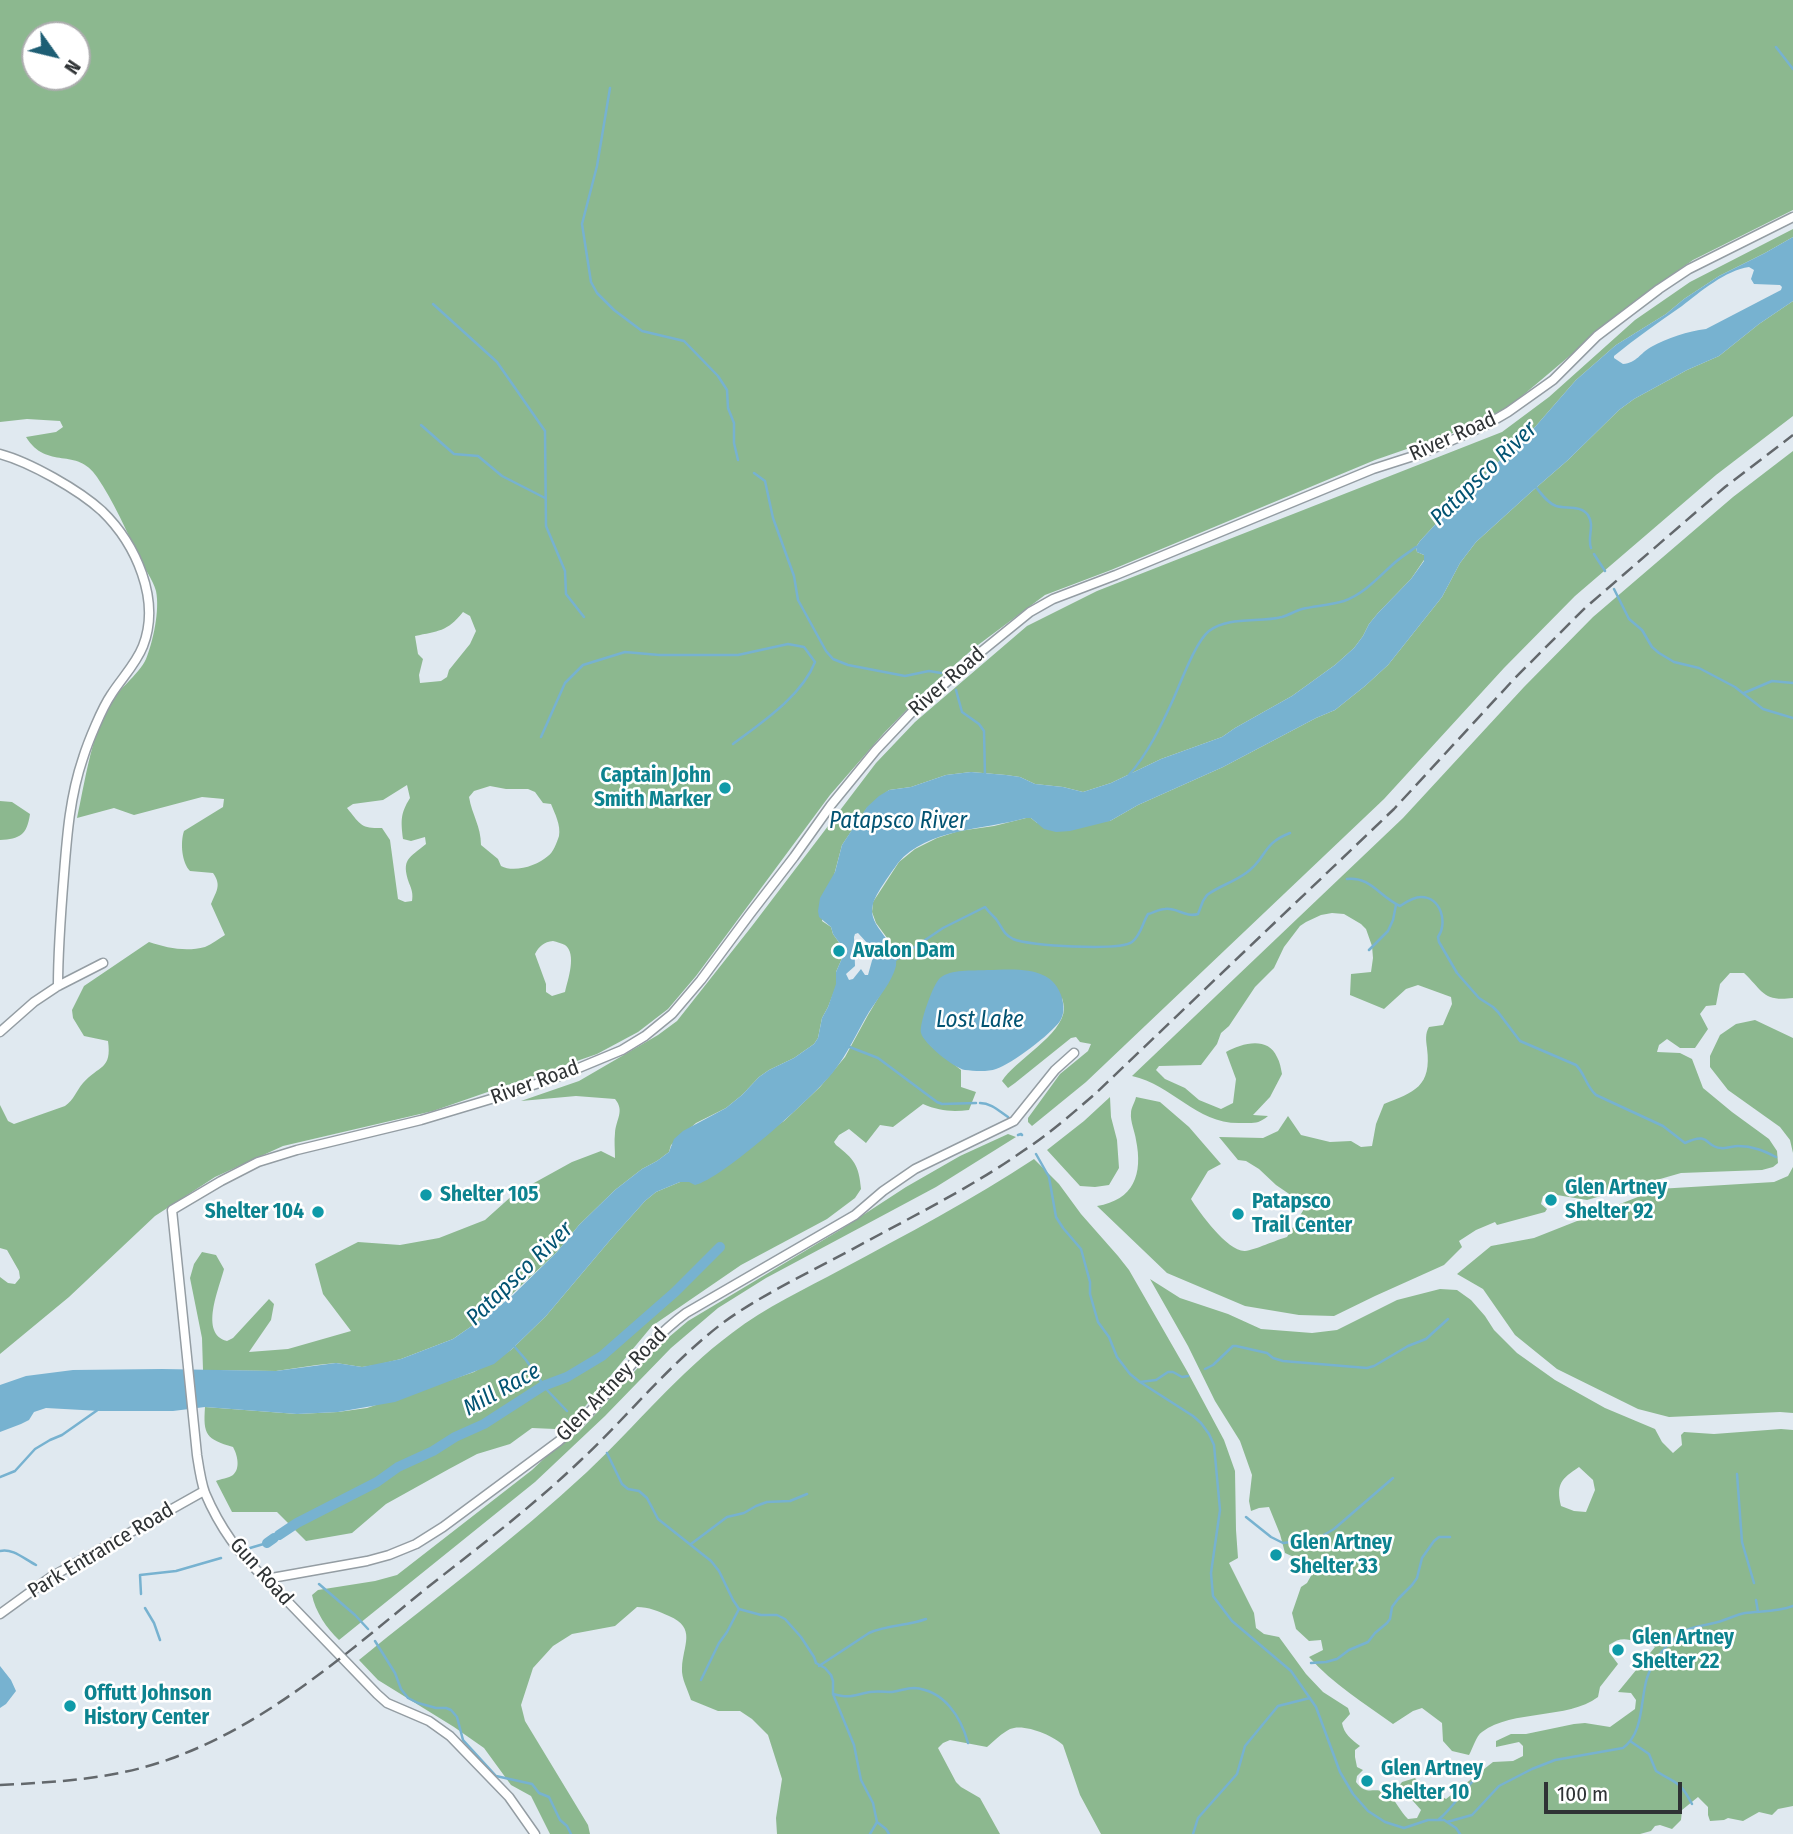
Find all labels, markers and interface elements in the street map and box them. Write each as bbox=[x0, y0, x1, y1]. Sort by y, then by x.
north arrow bbox=[21, 21, 91, 91]
text: N bbox=[59, 56, 85, 78]
street label: River Road bbox=[1406, 407, 1500, 467]
water label: Patapsco River bbox=[1425, 416, 1543, 532]
street label: River Road bbox=[904, 642, 990, 722]
place label: Captain John Smith Marker bbox=[594, 763, 711, 813]
marker: Captain John Smith Marker bbox=[717, 780, 733, 796]
water label: Patapsco River bbox=[829, 808, 967, 836]
place label: Avalon Dam bbox=[853, 938, 955, 964]
marker: Avalon Dam bbox=[831, 943, 847, 959]
water label: Lost Lake bbox=[936, 1007, 1024, 1035]
street label: River Road bbox=[487, 1055, 583, 1111]
place label: Glen Artney Shelter 92 bbox=[1565, 1175, 1667, 1225]
place label: Shelter 105 bbox=[440, 1182, 539, 1208]
marker: Shelter 105 bbox=[418, 1187, 434, 1203]
place label: Patapsco Trail Center bbox=[1252, 1189, 1352, 1239]
marker: Glen Artney Shelter 92 bbox=[1543, 1192, 1559, 1208]
place label: Shelter 104 bbox=[205, 1199, 304, 1225]
marker: Shelter 104 bbox=[310, 1204, 326, 1220]
marker: Patapsco Trail Center bbox=[1230, 1206, 1246, 1222]
water label: Patapsco River bbox=[461, 1216, 579, 1332]
street label: Glen Artney Road bbox=[551, 1323, 673, 1447]
water label: Mill Race bbox=[459, 1358, 545, 1422]
street label: Park Entrance Road bbox=[24, 1498, 178, 1604]
place label: Glen Artney Shelter 33 bbox=[1290, 1530, 1392, 1580]
street label: Gun Road bbox=[224, 1533, 298, 1611]
marker: Glen Artney Shelter 33 bbox=[1268, 1547, 1284, 1563]
place label: Glen Artney Shelter 22 bbox=[1632, 1625, 1734, 1675]
marker: Glen Artney Shelter 22 bbox=[1610, 1642, 1626, 1658]
place label: Offutt Johnson History Center bbox=[84, 1681, 212, 1731]
marker: Offutt Johnson History Center bbox=[62, 1698, 78, 1714]
place label: Glen Artney Shelter 10 bbox=[1381, 1756, 1483, 1806]
scale bar bbox=[1548, 1768, 1686, 1812]
marker: Glen Artney Shelter 10 bbox=[1359, 1773, 1375, 1789]
text: 100 m bbox=[1557, 1781, 1608, 1807]

